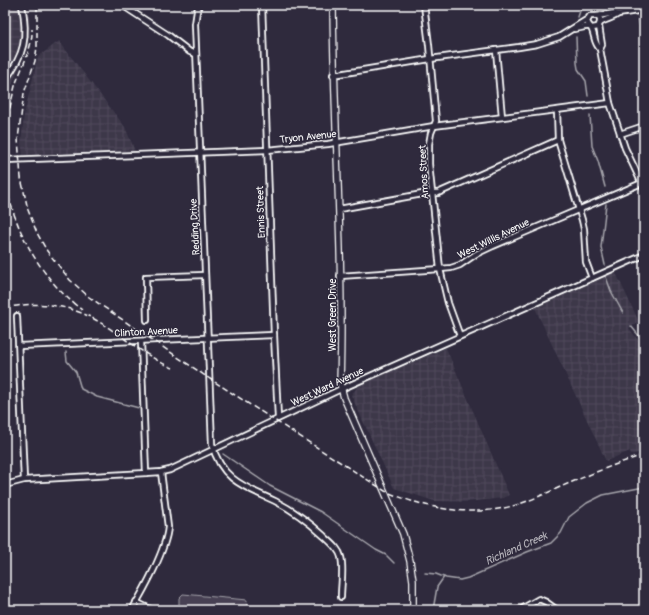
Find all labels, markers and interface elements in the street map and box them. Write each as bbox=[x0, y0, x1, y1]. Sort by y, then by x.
street label: Tryon Avenue bbox=[279, 128, 337, 146]
street label: Amos Street bbox=[417, 144, 431, 199]
street label: Ennis Street bbox=[254, 185, 268, 238]
street label: Redding Drive bbox=[188, 198, 202, 255]
street label: West Willis Avenue bbox=[456, 216, 531, 261]
street label: West Green Drive bbox=[327, 278, 339, 351]
street label: Clinton Avenue bbox=[114, 324, 178, 340]
street label: West Ward Avenue bbox=[289, 365, 366, 409]
water label: Richland Creek bbox=[483, 528, 550, 568]

